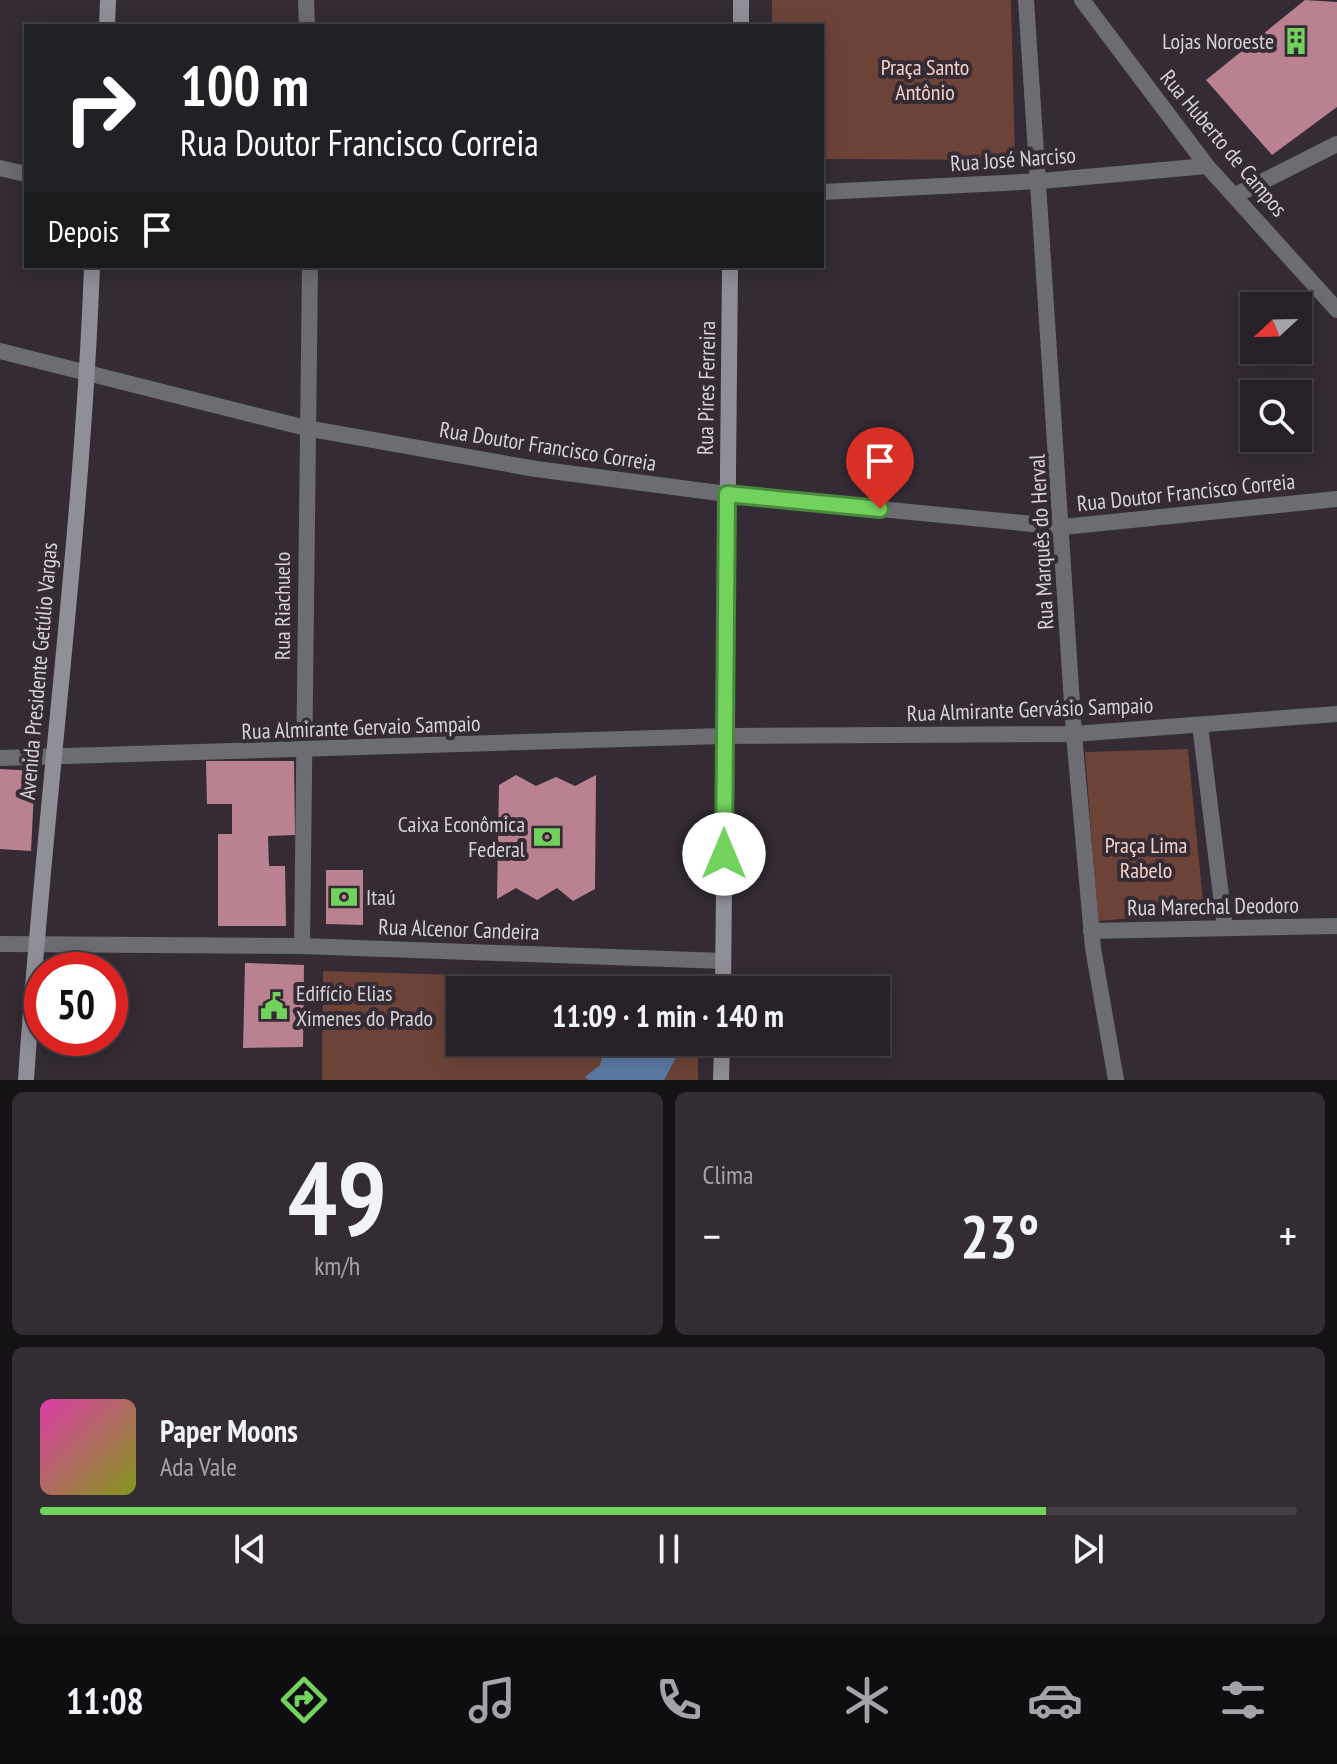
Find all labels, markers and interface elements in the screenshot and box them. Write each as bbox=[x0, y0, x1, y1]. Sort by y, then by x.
building icon: Lojas Noroeste bbox=[1281, 26, 1311, 56]
place label: Lojas Noroeste bbox=[1162, 27, 1274, 55]
text: 100 m bbox=[180, 49, 309, 121]
park label: Praça Santo Antônio bbox=[881, 53, 969, 106]
icon: right bbox=[48, 56, 152, 160]
street label: Rua Huberto de Campos bbox=[1155, 64, 1293, 222]
text: Rua Doutor Francisco Correia bbox=[180, 119, 539, 166]
street label: Rua José Narciso bbox=[949, 141, 1077, 177]
icon: arrive bbox=[135, 208, 179, 252]
text: Depois bbox=[48, 211, 119, 250]
north arrow bbox=[1240, 292, 1312, 364]
map controls bbox=[1240, 292, 1312, 452]
street label: Rua Pires Ferreira bbox=[691, 321, 721, 455]
button: search bbox=[1240, 380, 1312, 452]
street label: Rua Doutor Francisco Correia bbox=[438, 415, 658, 477]
pin bbox=[846, 427, 914, 509]
icon: arrive bbox=[858, 439, 902, 483]
street label: Rua Marquês do Herval bbox=[1022, 453, 1060, 630]
street label: Rua Doutor Francisco Correia bbox=[1076, 467, 1296, 517]
street label: Avenida Presidente Getúlio Vargas bbox=[13, 541, 63, 801]
street label: Rua Riachuelo bbox=[268, 552, 296, 660]
street label: Rua Almirante Gervásio Sampaio bbox=[906, 691, 1154, 727]
street label: Rua Almirante Gervaio Sampaio bbox=[241, 709, 481, 745]
place label: Caixa Econômica Federal bbox=[398, 810, 526, 863]
position arrow bbox=[682, 812, 766, 896]
bank icon: Caixa Econômica Federal bbox=[532, 822, 562, 852]
park label: Praça Lima Rabelo bbox=[1105, 831, 1187, 884]
bank icon: Itaú bbox=[329, 882, 359, 912]
place label: Itaú bbox=[366, 883, 396, 911]
street label: Rua Marechal Deodoro bbox=[1127, 891, 1299, 921]
street label: Rua Alcenor Candeira bbox=[378, 912, 540, 946]
speed limit sign: 50 bbox=[24, 952, 128, 1056]
place label: Edifício Elias Ximenes do Prado bbox=[296, 979, 433, 1032]
public building icon: Edifício Elias Ximenes do Prado bbox=[259, 991, 289, 1021]
text: 11:09 · 1 min · 140 m bbox=[552, 996, 784, 1035]
text: 49 bbox=[288, 1129, 387, 1264]
text: Clima bbox=[703, 1158, 753, 1191]
text: 23° bbox=[960, 1197, 1039, 1275]
text: − bbox=[703, 1207, 721, 1264]
text: + bbox=[1279, 1207, 1297, 1264]
text: km/h bbox=[314, 1249, 360, 1282]
text: Paper Moons bbox=[160, 1411, 298, 1450]
text: Ada Vale bbox=[160, 1450, 237, 1483]
icon: previous bbox=[228, 1527, 272, 1571]
icon: pause bbox=[647, 1527, 691, 1571]
icon: next bbox=[1066, 1527, 1110, 1571]
icon: directions bbox=[276, 1672, 332, 1728]
icon: music bbox=[464, 1672, 520, 1728]
icon: phone bbox=[651, 1672, 707, 1728]
icon: climate bbox=[839, 1672, 895, 1728]
icon: car bbox=[1027, 1672, 1083, 1728]
icon: filters bbox=[1215, 1672, 1271, 1728]
text: 11:08 bbox=[66, 1677, 144, 1724]

